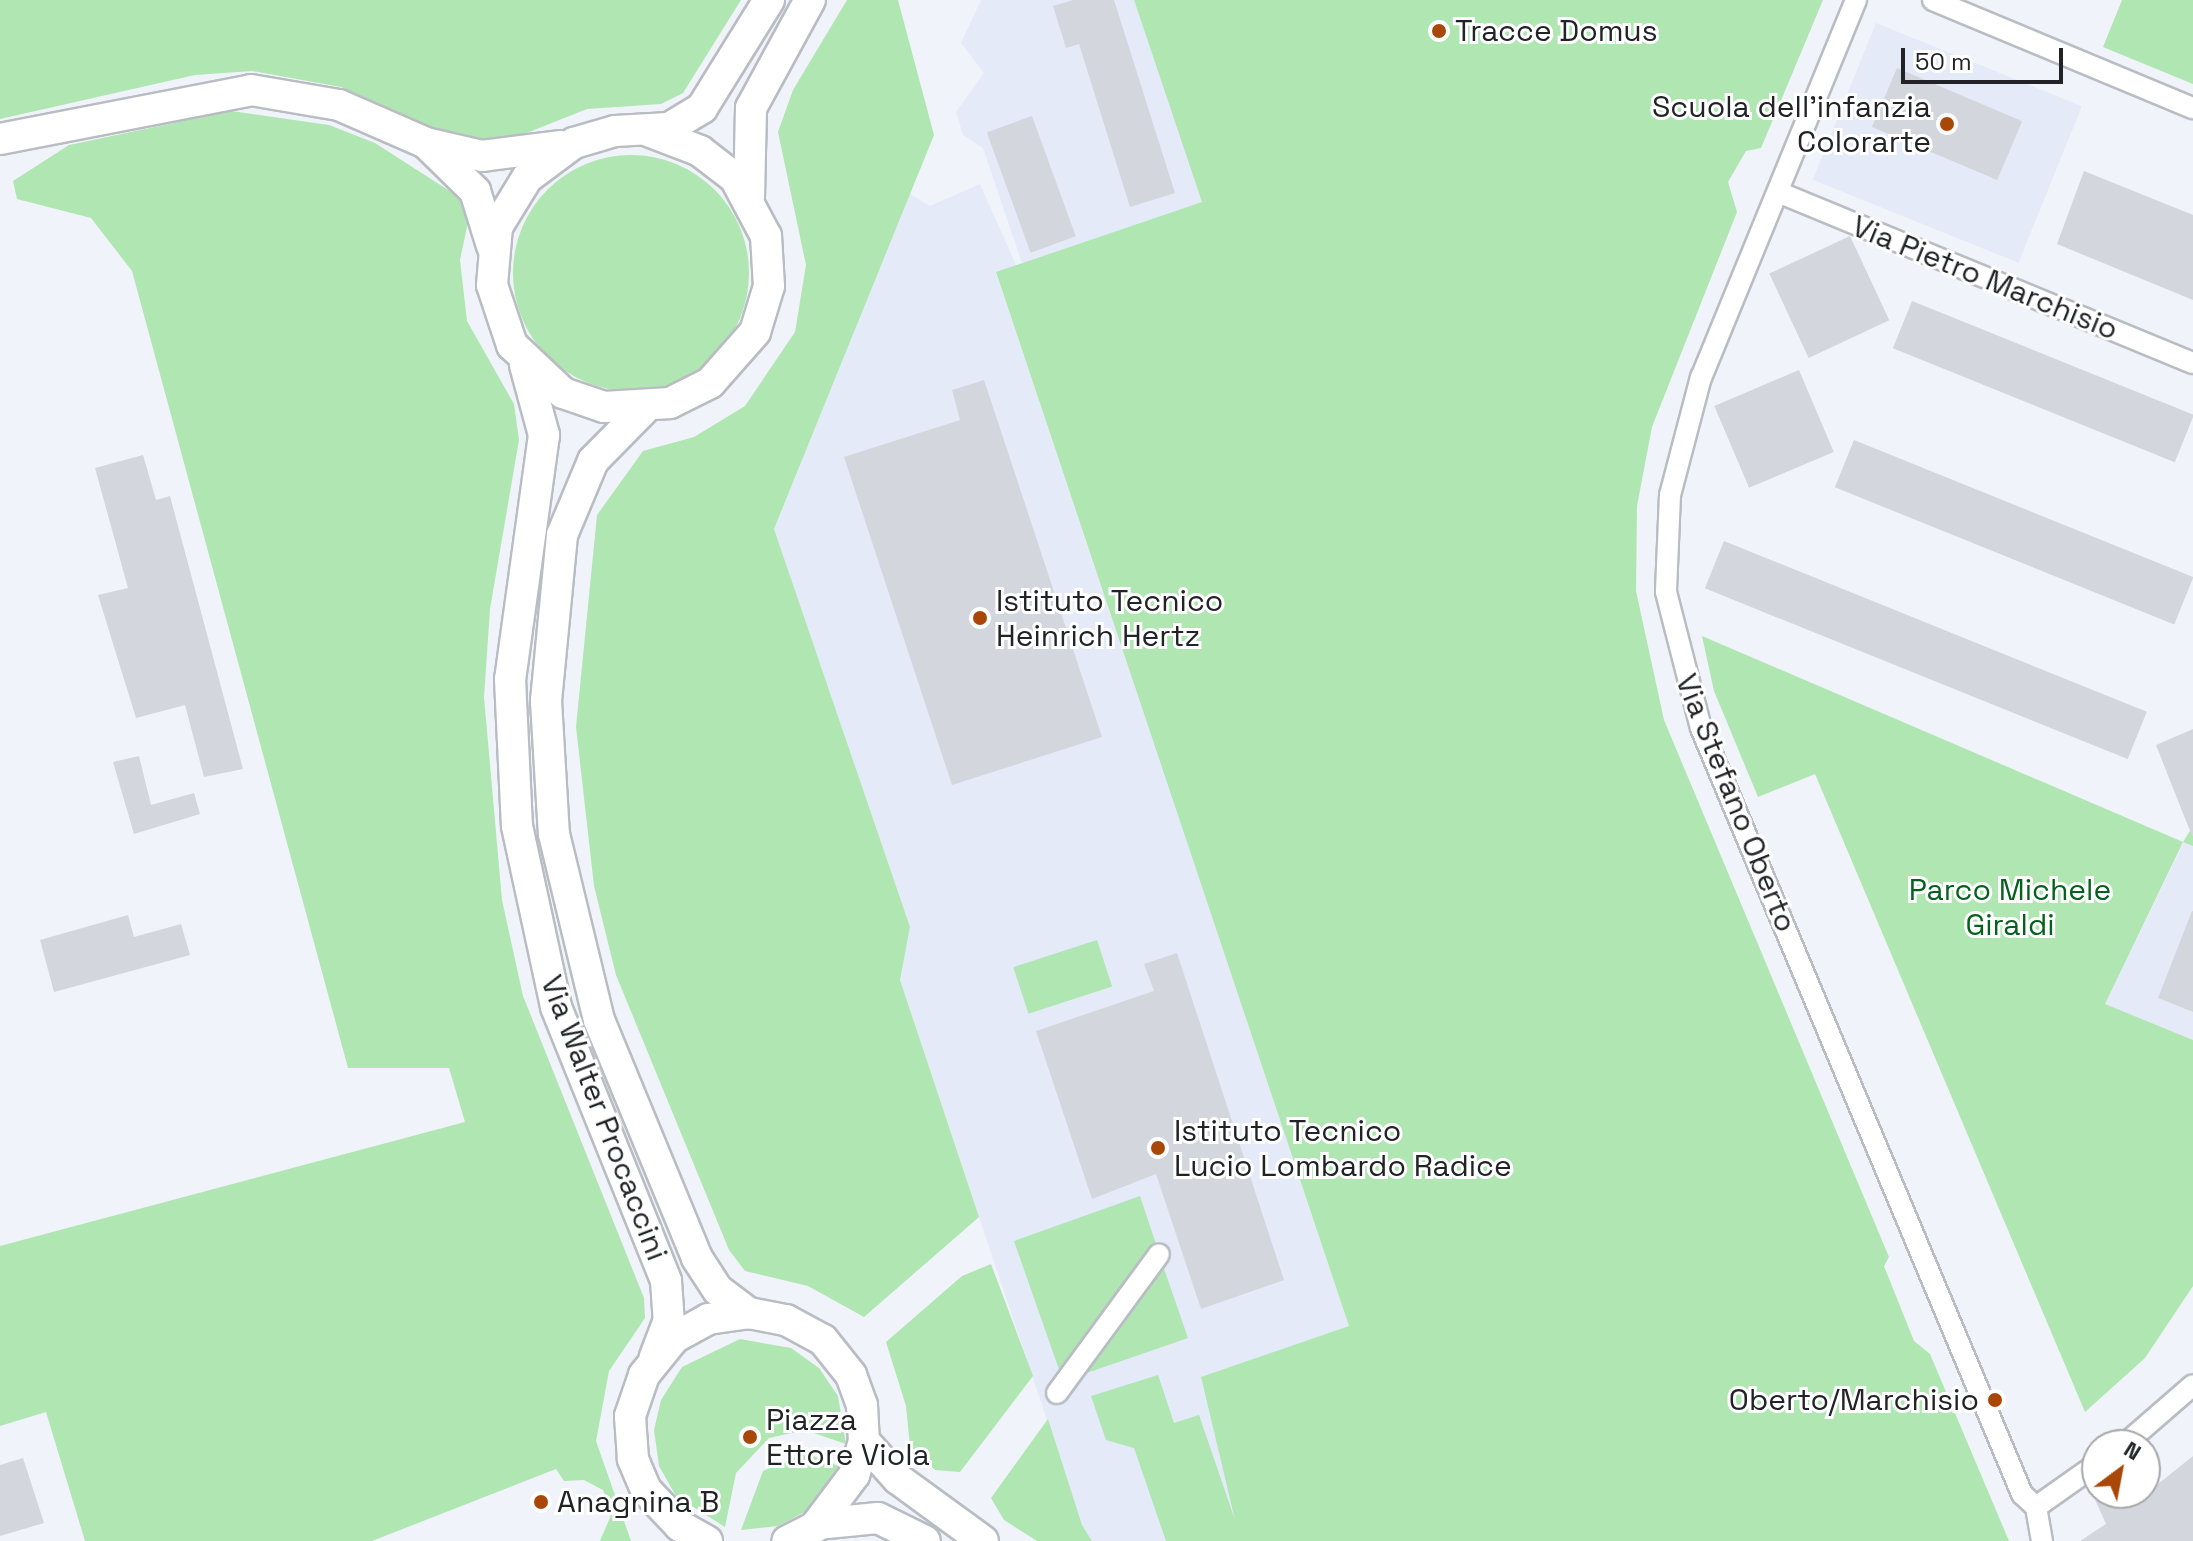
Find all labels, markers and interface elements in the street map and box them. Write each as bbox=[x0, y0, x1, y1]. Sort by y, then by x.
place label: Tracce Domus bbox=[1455, 13, 1658, 49]
marker: Tracce Domus bbox=[1430, 22, 1448, 40]
scale bar bbox=[1905, 32, 2067, 82]
text: 50 m bbox=[1915, 46, 1972, 77]
place label: Scuola dell'infanzia Colorarte bbox=[1652, 89, 1931, 160]
marker: Scuola dell'infanzia Colorarte bbox=[1938, 115, 1956, 133]
street label: Via Pietro Marchisio bbox=[1847, 208, 2123, 348]
place label: Istituto Tecnico Heinrich Hertz bbox=[996, 583, 1224, 654]
marker: Istituto Tecnico Heinrich Hertz bbox=[971, 609, 989, 627]
street label: Via Stefano Oberto bbox=[1668, 669, 1804, 937]
park label: Parco Michele Giraldi bbox=[1909, 872, 2111, 942]
street label: Via Walter Procaccini bbox=[533, 970, 675, 1266]
place label: Istituto Tecnico Lucio Lombardo Radice bbox=[1174, 1113, 1512, 1184]
marker: Istituto Tecnico Lucio Lombardo Radice bbox=[1149, 1139, 1167, 1157]
place label: Oberto/Marchisio bbox=[1729, 1382, 1979, 1418]
marker: Oberto/Marchisio bbox=[1986, 1391, 2004, 1409]
place label: Piazza Ettore Viola bbox=[766, 1402, 930, 1472]
marker: Piazza Ettore Viola bbox=[741, 1428, 759, 1446]
north arrow bbox=[2081, 1429, 2161, 1509]
text: N bbox=[2119, 1435, 2146, 1466]
place label: Anagnina B bbox=[557, 1484, 719, 1520]
marker: Anagnina B bbox=[532, 1493, 550, 1511]

